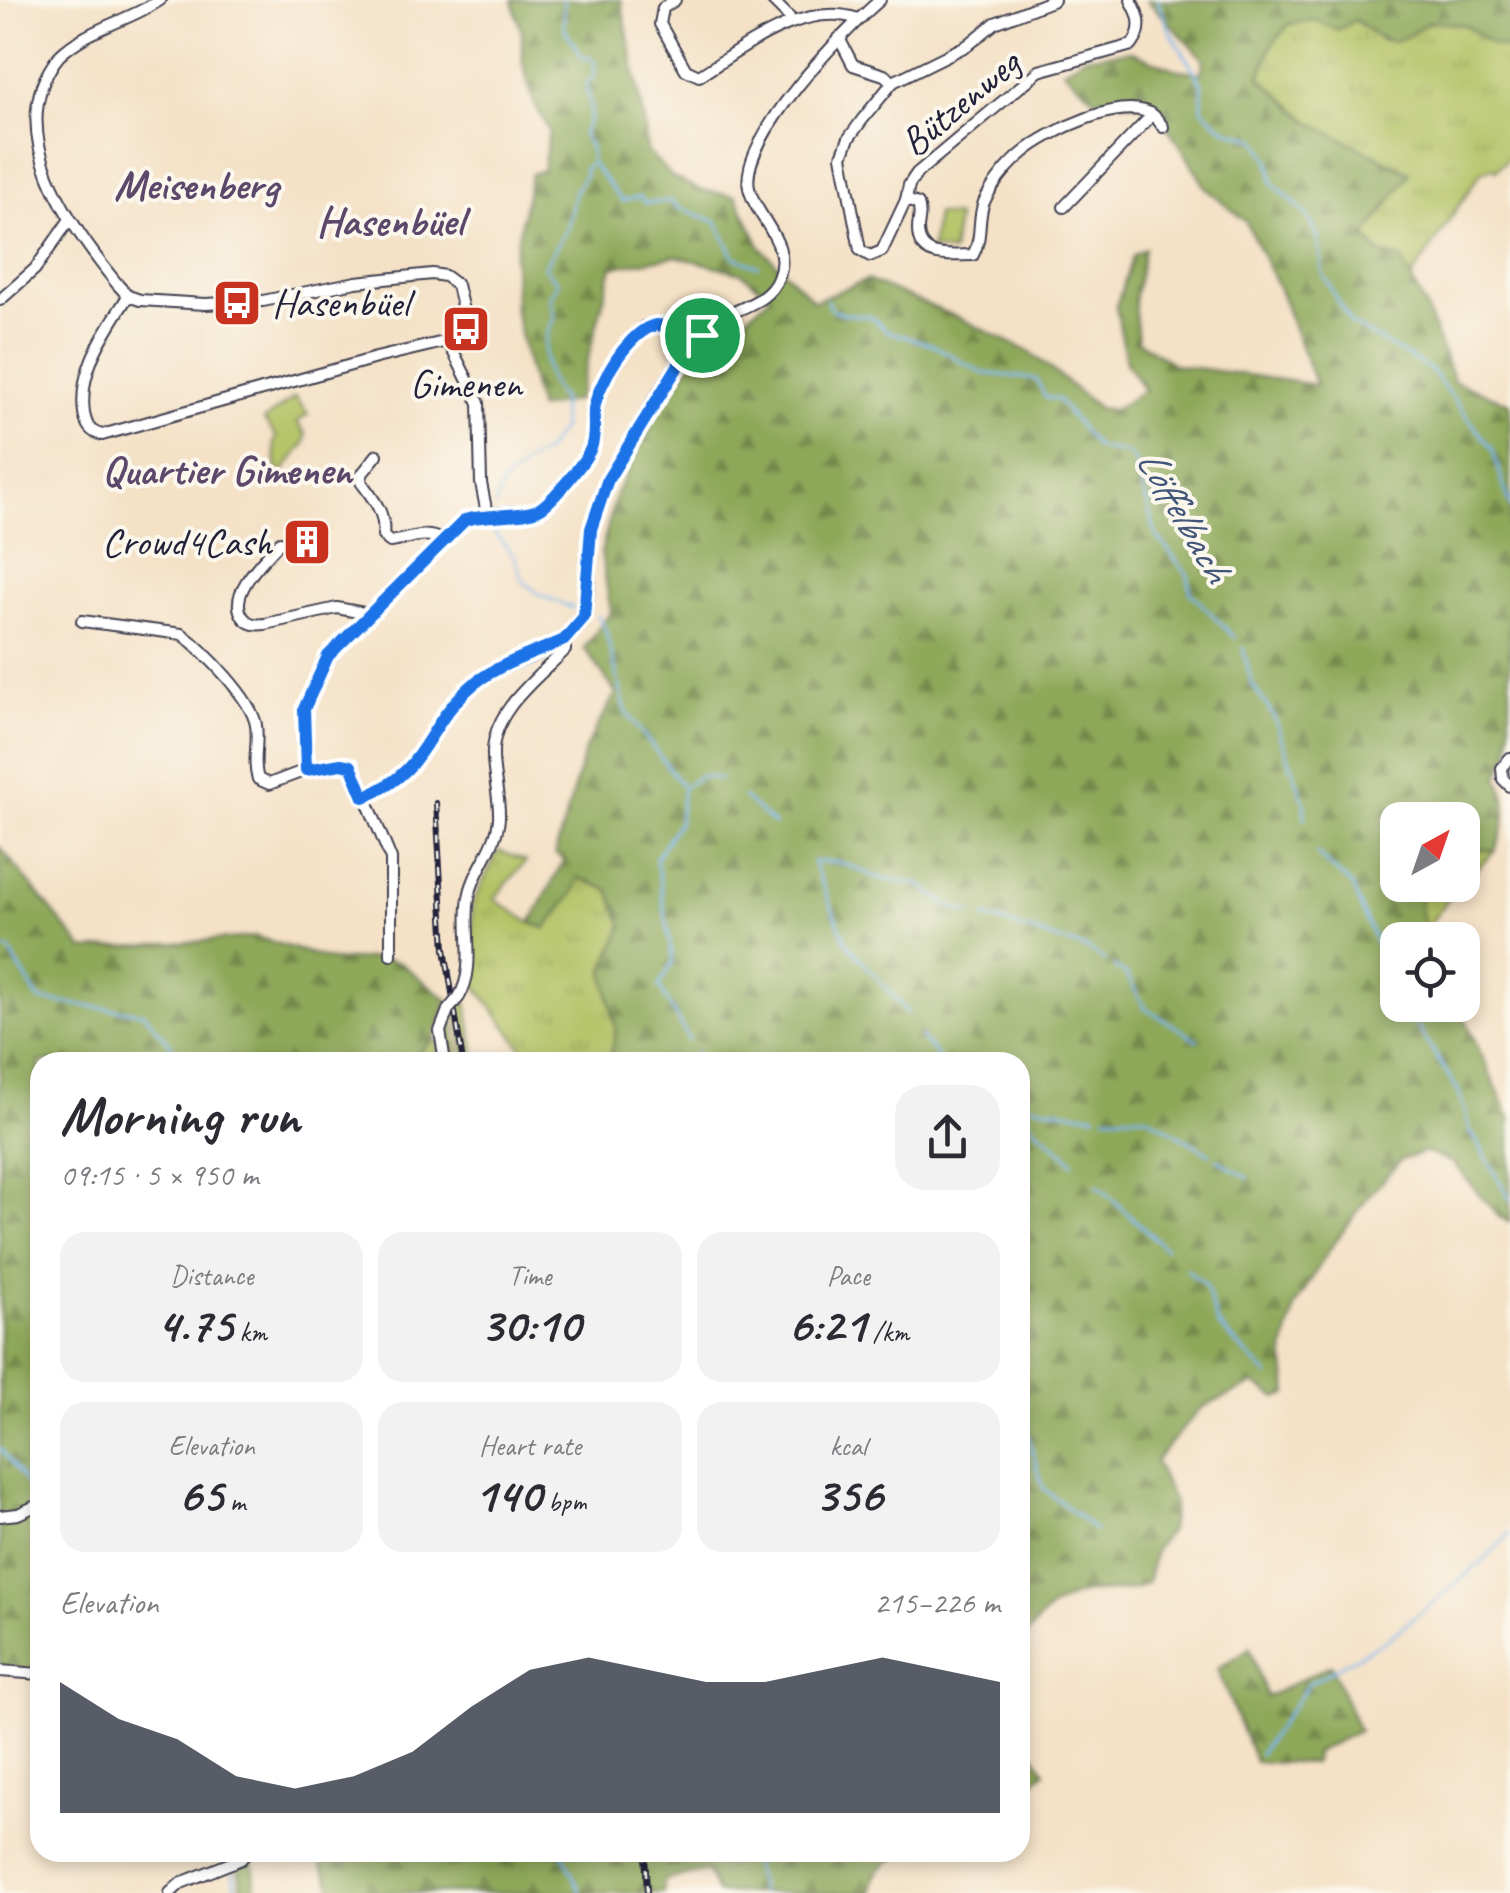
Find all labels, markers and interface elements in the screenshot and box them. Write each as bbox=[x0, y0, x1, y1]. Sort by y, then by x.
street label: Bützenweg bbox=[890, 37, 1032, 167]
district label: Meisenberg bbox=[114, 159, 282, 212]
district label: Hasenbüel bbox=[317, 195, 472, 248]
bus stop icon: Hasenbüel bbox=[211, 277, 263, 329]
place label: Hasenbüel bbox=[272, 278, 416, 328]
pin bbox=[660, 293, 745, 378]
bus stop icon: Gimenen bbox=[440, 303, 492, 355]
icon: arrive bbox=[675, 308, 730, 363]
place label: Gimenen bbox=[410, 359, 524, 409]
water label: Löffelbach bbox=[1125, 439, 1245, 594]
district label: Quartier Gimenen bbox=[102, 444, 354, 497]
building icon: Crowd4Cash bbox=[281, 516, 333, 568]
place label: Crowd4Cash bbox=[102, 517, 274, 567]
north arrow bbox=[1380, 802, 1480, 902]
map controls bbox=[1380, 802, 1480, 1022]
button: locate bbox=[1380, 922, 1480, 1022]
text: Morning run bbox=[60, 1081, 300, 1151]
button: share bbox=[895, 1085, 1000, 1190]
text: 09:15 · 5 × 950 m bbox=[60, 1154, 258, 1195]
text: Distance bbox=[170, 1258, 253, 1293]
text: Time bbox=[509, 1258, 551, 1293]
text: Pace bbox=[827, 1258, 870, 1293]
text: 4.75 bbox=[156, 1293, 233, 1356]
text: 30:10 bbox=[480, 1293, 580, 1356]
text: 6:21 bbox=[787, 1293, 866, 1356]
text: km bbox=[233, 1314, 267, 1349]
text: /km bbox=[866, 1314, 909, 1349]
text: Elevation bbox=[169, 1428, 255, 1463]
text: Heart rate bbox=[479, 1428, 581, 1463]
text: kcal bbox=[830, 1428, 867, 1463]
text: 65 bbox=[178, 1463, 223, 1526]
text: 140 bbox=[474, 1463, 541, 1526]
text: 356 bbox=[814, 1463, 882, 1526]
text: m bbox=[223, 1484, 246, 1519]
text: bpm bbox=[541, 1484, 586, 1519]
text: Elevation bbox=[60, 1582, 158, 1623]
text: 215–226 m bbox=[874, 1582, 1000, 1623]

